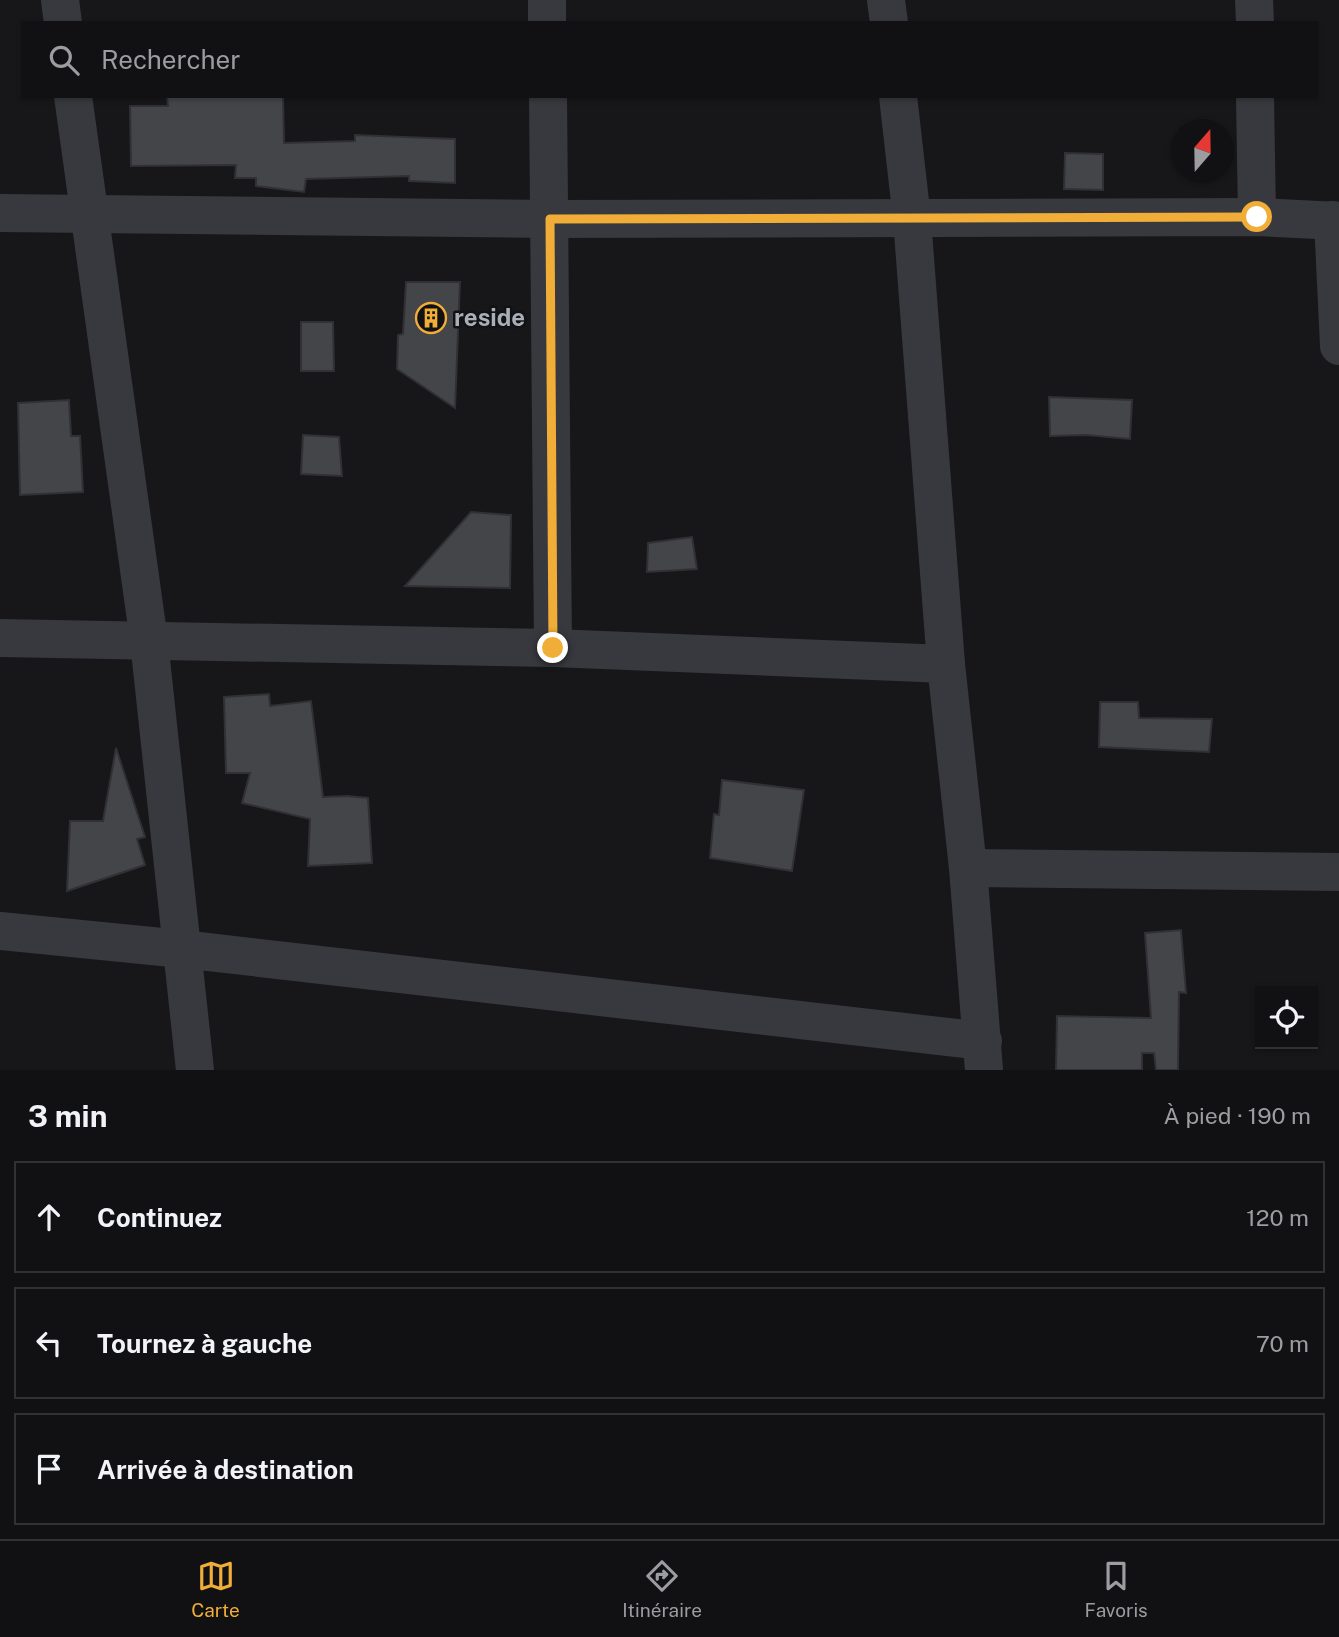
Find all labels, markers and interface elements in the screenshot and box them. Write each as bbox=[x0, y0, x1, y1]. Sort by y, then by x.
search box bbox=[21, 21, 1318, 98]
icon: search bbox=[45, 41, 83, 79]
text: Rechercher bbox=[101, 44, 240, 75]
north arrow bbox=[1171, 119, 1234, 182]
route start bbox=[1241, 201, 1272, 232]
building icon: reside bbox=[414, 301, 448, 335]
place label: reside bbox=[454, 303, 525, 331]
route end bbox=[537, 632, 568, 663]
map controls bbox=[1255, 986, 1318, 1049]
button: locate bbox=[1255, 986, 1318, 1049]
text: 3 min bbox=[28, 1098, 107, 1134]
text: À pied · 190 m bbox=[1164, 1102, 1311, 1129]
icon: ahead bbox=[30, 1198, 68, 1236]
text: Continuez bbox=[97, 1202, 222, 1233]
text: 120 m bbox=[1246, 1204, 1309, 1231]
icon: left bbox=[30, 1324, 68, 1362]
text: Tournez à gauche bbox=[97, 1328, 312, 1359]
text: 70 m bbox=[1256, 1330, 1309, 1357]
icon: arrive bbox=[30, 1450, 68, 1488]
text: Arrivée à destination bbox=[97, 1454, 354, 1485]
tab: Carte bbox=[191, 1557, 240, 1621]
tab: Itinéraire bbox=[622, 1557, 702, 1621]
tab: Favoris bbox=[1085, 1557, 1148, 1621]

